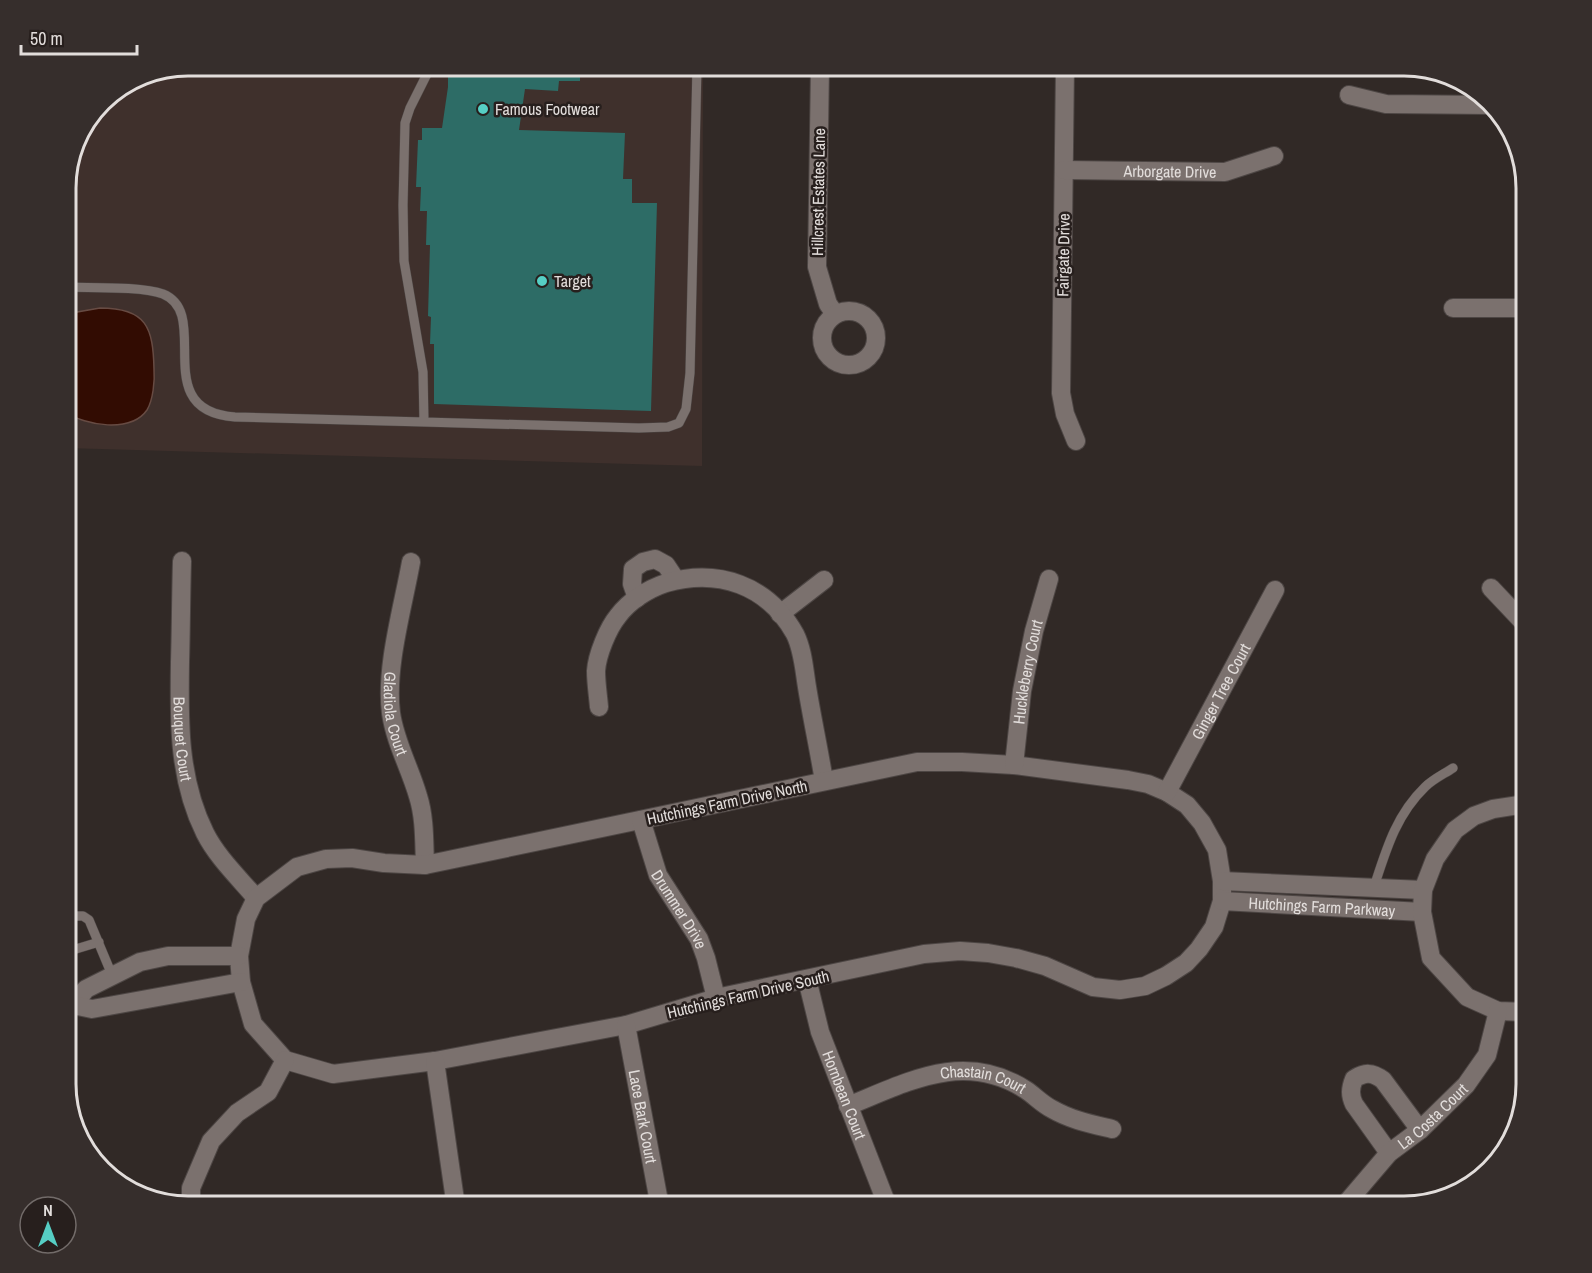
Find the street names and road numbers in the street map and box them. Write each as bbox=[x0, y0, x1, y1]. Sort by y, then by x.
street label: Hillcrest Estates Lane bbox=[806, 128, 830, 256]
street label: Arborgate Drive bbox=[1123, 160, 1216, 183]
street label: Fairgate Drive bbox=[1051, 213, 1075, 297]
street label: Huckleberry Court bbox=[1007, 617, 1048, 725]
street label: Ginger Tree Court bbox=[1186, 639, 1256, 743]
street label: Gladiola Court bbox=[379, 671, 413, 759]
street label: Bouquet Court bbox=[169, 697, 198, 783]
street label: Hutchings Farm Drive North bbox=[645, 774, 809, 830]
street label: Drummer Drive bbox=[646, 865, 713, 952]
street label: Hutchings Farm Parkway bbox=[1248, 891, 1396, 922]
street label: Hutchings Farm Drive South bbox=[665, 965, 831, 1023]
street label: Hornbean Court bbox=[817, 1047, 872, 1143]
street label: Chastain Court bbox=[938, 1060, 1031, 1099]
street label: Lace Bark Court bbox=[624, 1068, 663, 1165]
street label: La Costa Court bbox=[1393, 1078, 1473, 1154]

